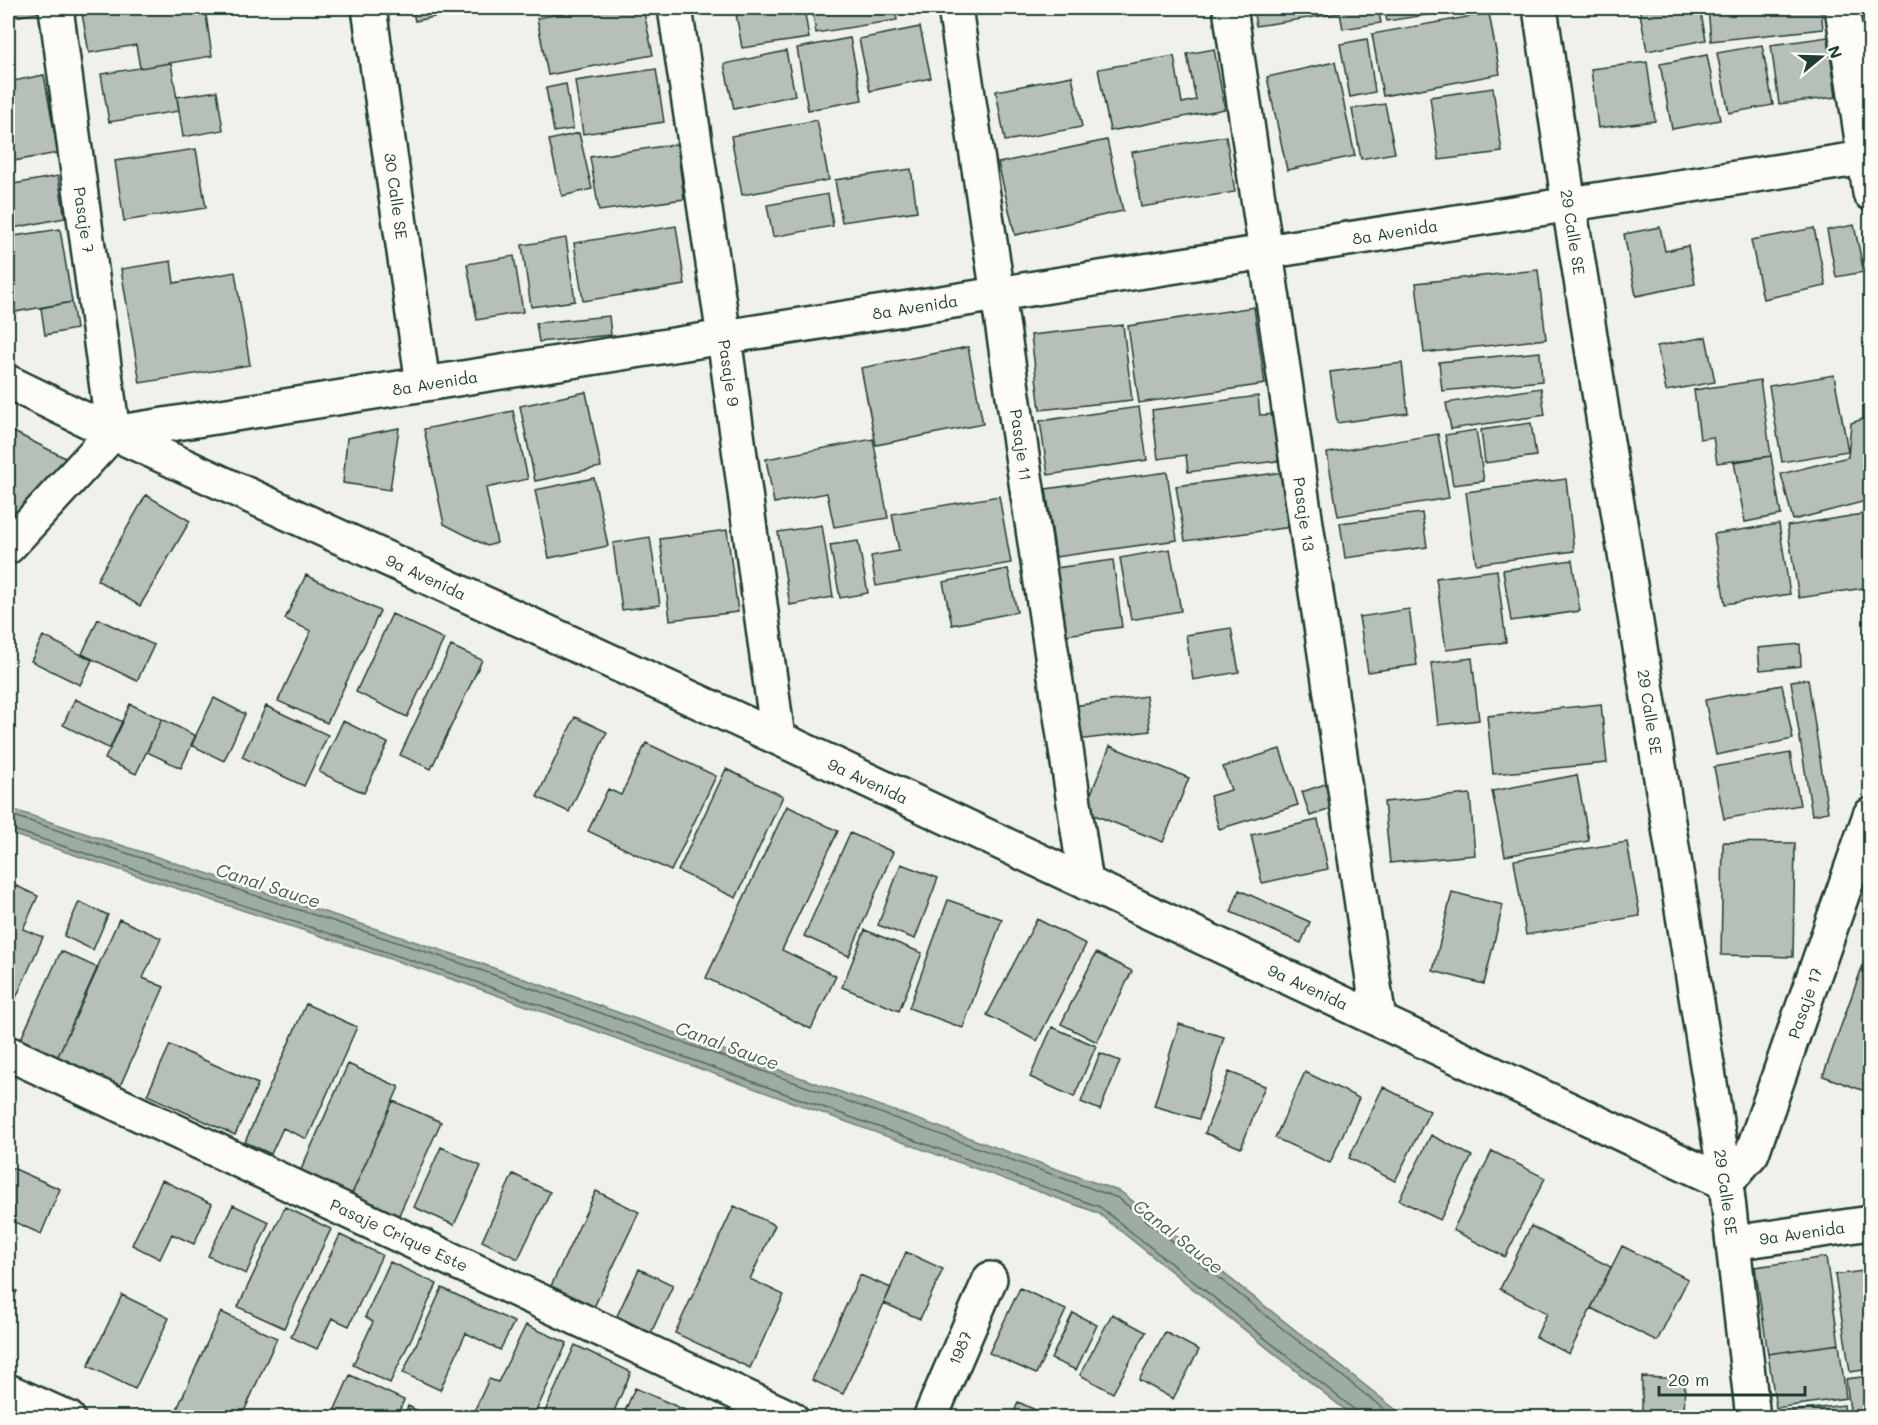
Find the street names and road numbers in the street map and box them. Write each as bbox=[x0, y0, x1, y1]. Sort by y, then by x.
street label: 30 Calle SE bbox=[380, 151, 413, 240]
street label: Pasaje 7 bbox=[69, 185, 100, 255]
street label: 29 Calle SE bbox=[1556, 188, 1591, 276]
street label: 8a Avenida bbox=[1351, 214, 1439, 249]
street label: 8a Avenida bbox=[871, 289, 959, 324]
street label: Pasaje 9 bbox=[714, 338, 745, 408]
street label: 8a Avenida bbox=[391, 365, 479, 400]
street label: Pasaje 11 bbox=[1006, 408, 1037, 482]
street label: Pasaje 13 bbox=[1289, 476, 1320, 552]
street label: 9a Avenida bbox=[383, 549, 470, 604]
street label: 29 Calle SE bbox=[1633, 668, 1668, 756]
street label: 9a Avenida bbox=[825, 753, 912, 808]
street label: 9a Avenida bbox=[1265, 959, 1352, 1014]
street label: Pasaje 17 bbox=[1783, 964, 1827, 1041]
street label: 29 Calle SE bbox=[1710, 1148, 1743, 1236]
street label: Pasaje Crique Este bbox=[327, 1193, 472, 1276]
street label: 9a Avenida bbox=[1758, 1216, 1846, 1249]
street label: 1987 bbox=[943, 1327, 976, 1368]

